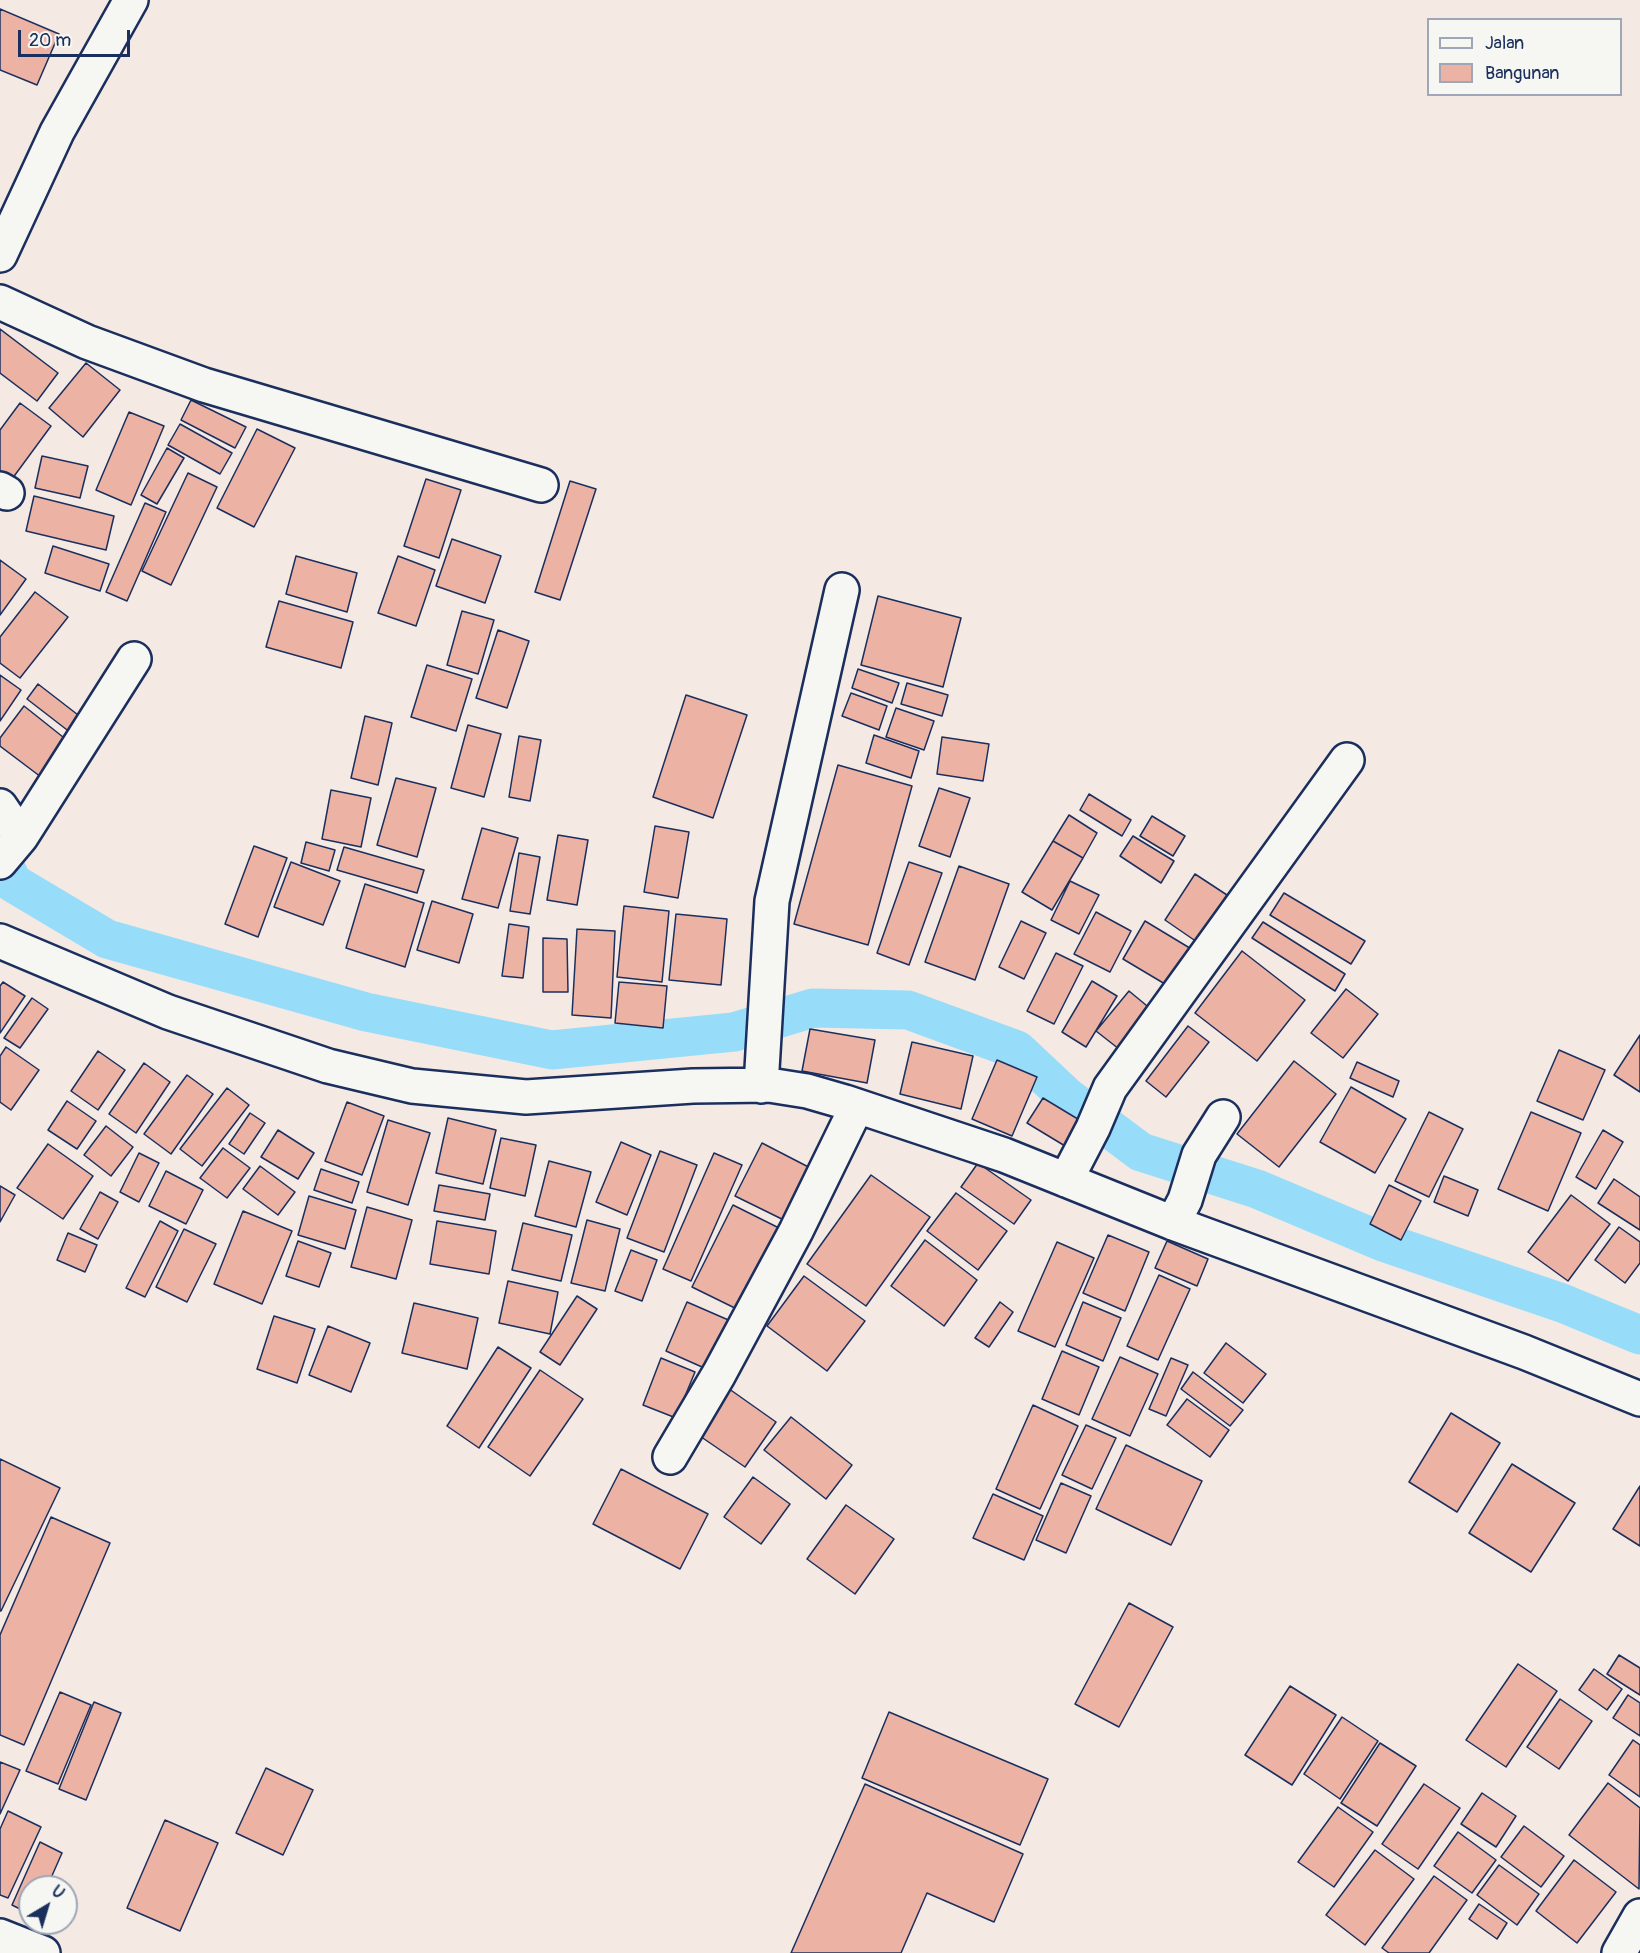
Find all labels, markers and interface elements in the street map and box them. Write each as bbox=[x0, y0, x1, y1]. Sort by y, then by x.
scale bar bbox=[21, 18, 134, 56]
legend bbox=[1427, 18, 1622, 96]
text: 20 m bbox=[29, 29, 71, 52]
text: Jalan bbox=[1485, 32, 1524, 55]
text: Bangunan bbox=[1485, 62, 1560, 85]
north arrow bbox=[18, 1875, 78, 1935]
text: U bbox=[48, 1881, 68, 1904]

